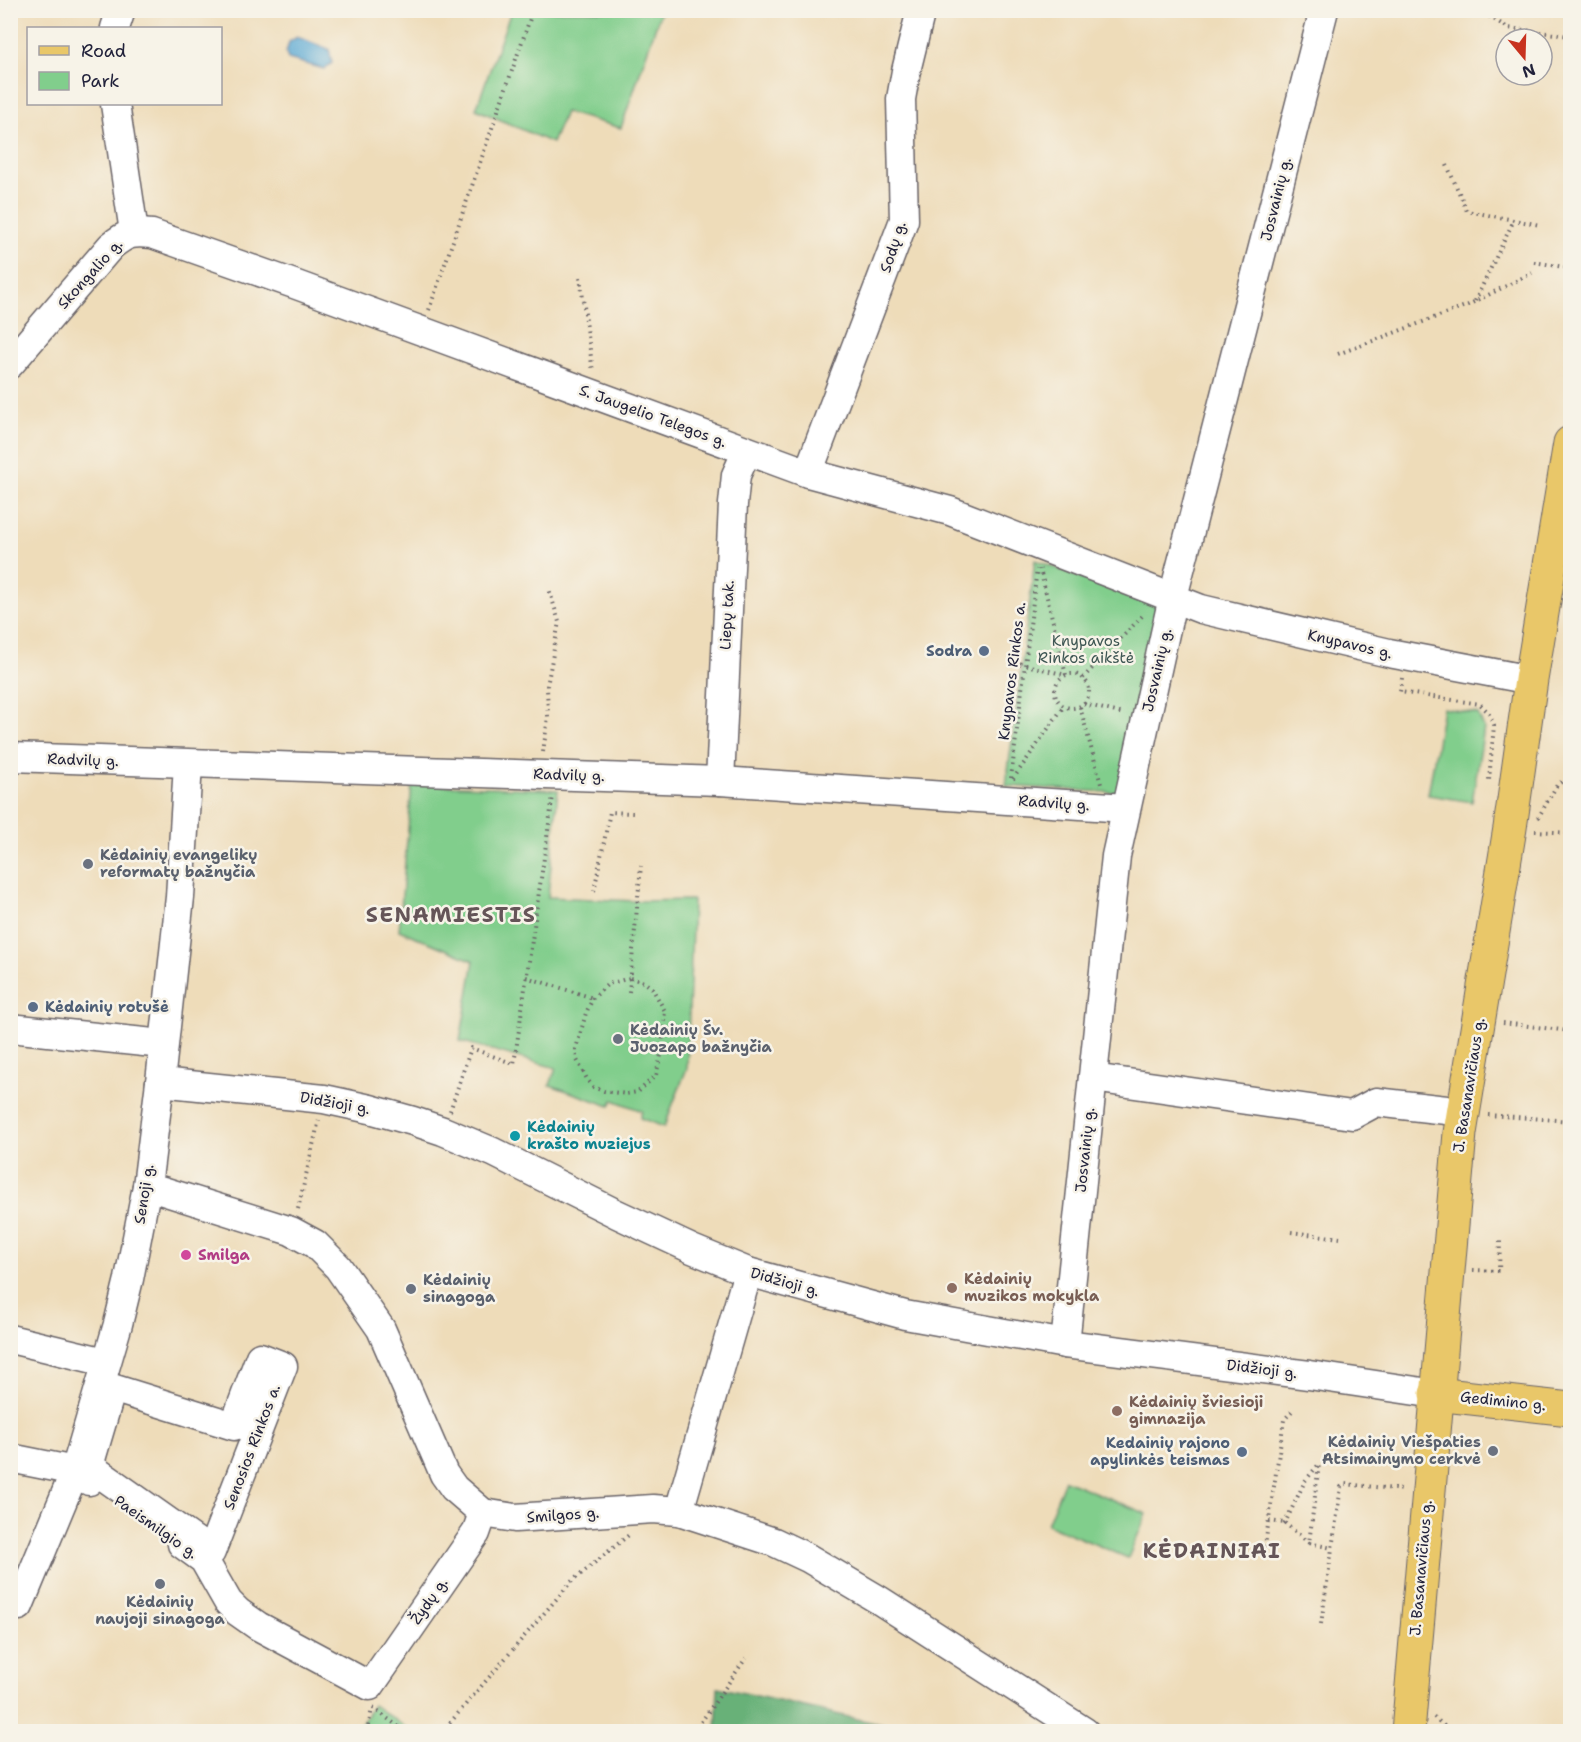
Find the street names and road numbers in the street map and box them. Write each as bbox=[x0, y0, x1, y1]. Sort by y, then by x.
street label: Josvainių g. bbox=[1256, 155, 1296, 243]
street label: Sodų g. bbox=[875, 219, 911, 275]
street label: Skongalio g. bbox=[53, 234, 127, 313]
street label: S. Jaugelio Telegos g. bbox=[577, 380, 730, 452]
street label: Liepų tak. bbox=[715, 579, 739, 650]
street label: Knypavos Rinkos a. bbox=[994, 600, 1030, 741]
street label: Knypavos g. bbox=[1306, 625, 1394, 663]
street label: Josvainių g. bbox=[1138, 626, 1176, 714]
street label: Radvilų g. bbox=[47, 749, 119, 771]
street label: Radvilų g. bbox=[533, 764, 605, 786]
street label: Radvilų g. bbox=[1018, 791, 1090, 815]
street label: J. Basanavičiaus g. bbox=[1448, 1016, 1490, 1154]
street label: Didžioji g. bbox=[298, 1087, 372, 1119]
street label: Josvainių g. bbox=[1071, 1106, 1099, 1194]
street label: Senoji g. bbox=[129, 1162, 159, 1226]
street label: Didžioji g. bbox=[748, 1263, 822, 1301]
street label: Didžioji g. bbox=[1226, 1355, 1299, 1383]
street label: Senosios Rinkos a. bbox=[219, 1381, 285, 1513]
street label: Gedimino g. bbox=[1459, 1387, 1547, 1415]
street label: Paeismilgio g. bbox=[110, 1491, 202, 1563]
street label: J. Basanavičiaus g. bbox=[1405, 1499, 1437, 1637]
street label: Smilgos g. bbox=[526, 1502, 600, 1528]
street label: Žydų g. bbox=[405, 1573, 452, 1628]

